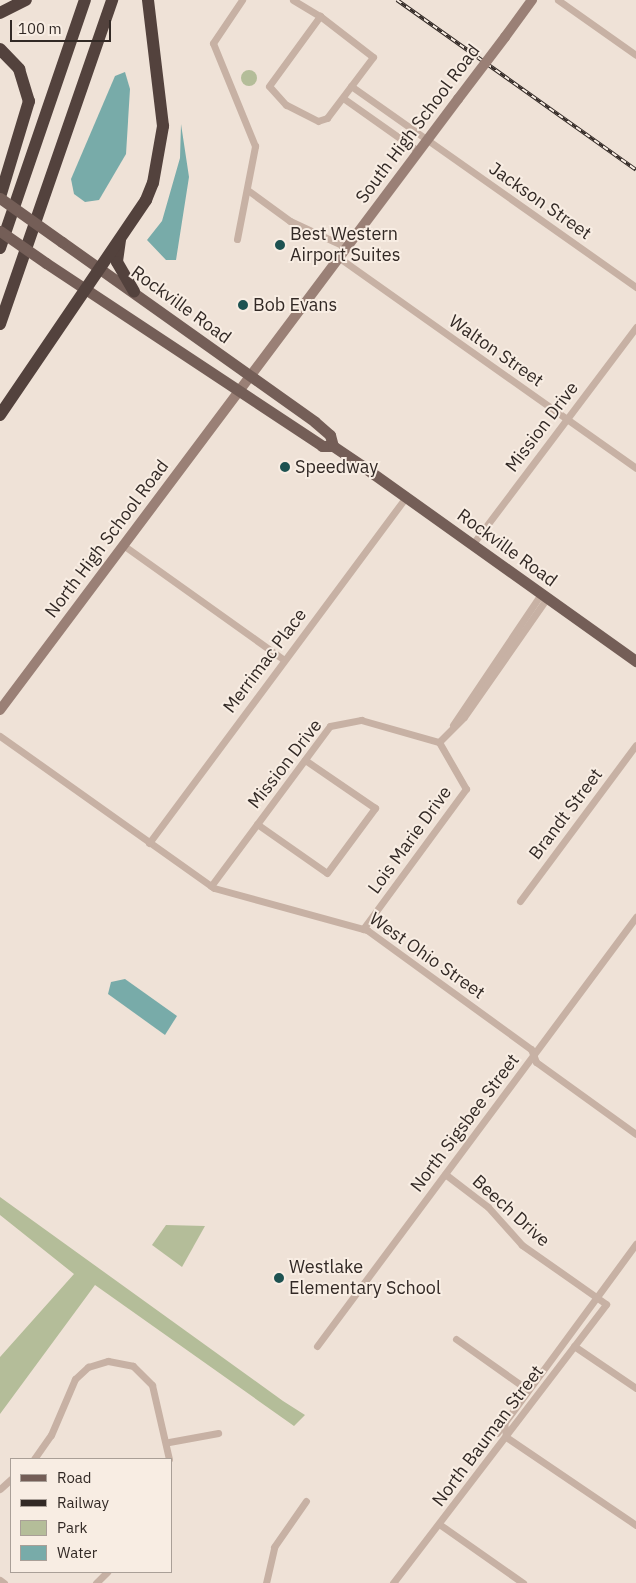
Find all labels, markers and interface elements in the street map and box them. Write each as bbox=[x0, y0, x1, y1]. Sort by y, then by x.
scale bar bbox=[12, 10, 114, 42]
text: 100 m bbox=[18, 19, 62, 38]
street label: South High School Road bbox=[351, 40, 485, 208]
street label: Jackson Street bbox=[485, 158, 595, 244]
place label: Best Western Airport Suites bbox=[290, 224, 400, 266]
marker: Best Western Airport Suites bbox=[274, 239, 286, 251]
street label: Rockville Road bbox=[127, 262, 235, 348]
place label: Bob Evans bbox=[253, 294, 337, 316]
marker: Bob Evans bbox=[237, 299, 249, 311]
street label: Walton Street bbox=[445, 310, 547, 392]
street label: Mission Drive bbox=[501, 378, 583, 476]
street label: North High School Road bbox=[41, 456, 173, 622]
place label: Speedway bbox=[295, 456, 378, 478]
marker: Speedway bbox=[279, 461, 291, 473]
street label: Rockville Road bbox=[453, 505, 561, 591]
street label: Merrimac Place bbox=[219, 605, 311, 717]
street label: Mission Drive bbox=[243, 715, 327, 813]
street label: Brandt Street bbox=[525, 764, 607, 864]
street label: Lois Marie Drive bbox=[364, 782, 456, 898]
street label: West Ohio Street bbox=[365, 908, 489, 1004]
street label: North Sigsbee Street bbox=[406, 1050, 524, 1196]
street label: Beech Drive bbox=[468, 1171, 554, 1251]
place label: Westlake Elementary School bbox=[289, 1257, 441, 1300]
marker: Westlake Elementary School bbox=[273, 1272, 285, 1284]
street label: North Bauman Street bbox=[428, 1361, 548, 1511]
legend bbox=[10, 1458, 172, 1573]
text: Road bbox=[57, 1468, 92, 1487]
text: Railway bbox=[57, 1493, 109, 1512]
text: Park bbox=[57, 1518, 87, 1537]
text: Water bbox=[57, 1543, 97, 1562]

